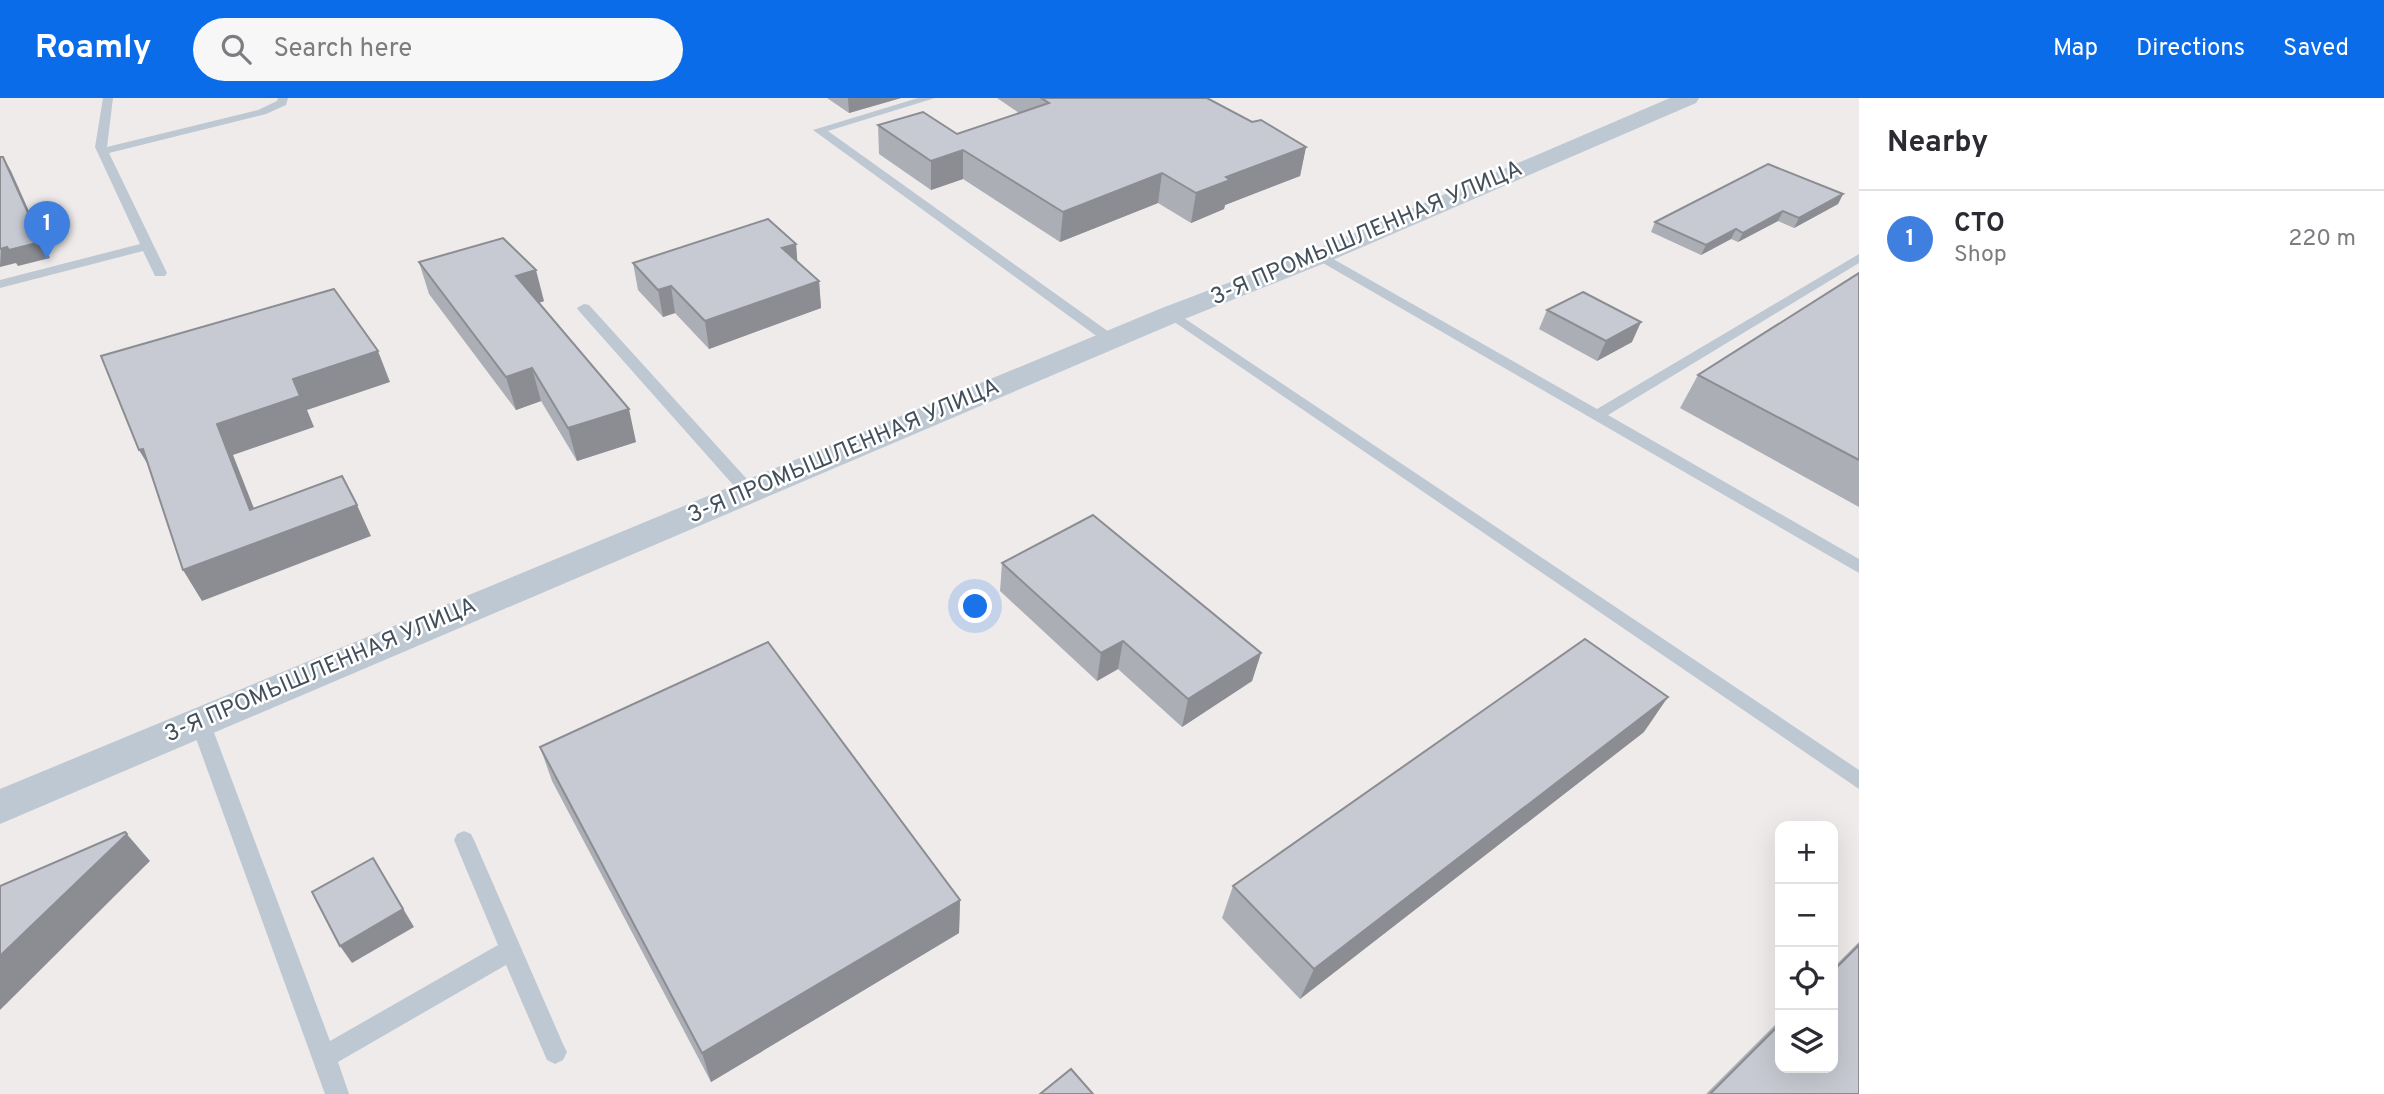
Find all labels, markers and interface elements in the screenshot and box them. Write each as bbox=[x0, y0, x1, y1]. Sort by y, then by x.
search box bbox=[193, 18, 683, 81]
text: Roamly bbox=[35, 28, 151, 70]
icon: search bbox=[217, 30, 255, 68]
text: Search here bbox=[273, 33, 412, 66]
text: Map bbox=[2053, 34, 2098, 64]
text: Directions bbox=[2136, 34, 2245, 64]
text: Saved bbox=[2283, 34, 2349, 64]
text: Nearby bbox=[1887, 125, 1988, 162]
street label: 3-Я ПРОМЫШЛЕННАЯ УЛИЦА bbox=[1207, 155, 1527, 313]
pin: 1 bbox=[24, 201, 70, 259]
text: СТО bbox=[1954, 208, 2005, 241]
text: 1 bbox=[1905, 225, 1915, 254]
text: 220 m bbox=[2288, 225, 2356, 254]
text: Shop bbox=[1954, 241, 2007, 270]
street label: 3-Я ПРОМЫШЛЕННАЯ УЛИЦА bbox=[684, 373, 1004, 531]
your location bbox=[958, 589, 992, 623]
street label: 3-Я ПРОМЫШЛЕННАЯ УЛИЦА bbox=[161, 592, 481, 750]
map controls bbox=[1775, 821, 1838, 1073]
button: + bbox=[1775, 821, 1838, 884]
button: − bbox=[1775, 884, 1838, 947]
button: locate bbox=[1775, 947, 1838, 1010]
button: layers bbox=[1775, 1010, 1838, 1073]

